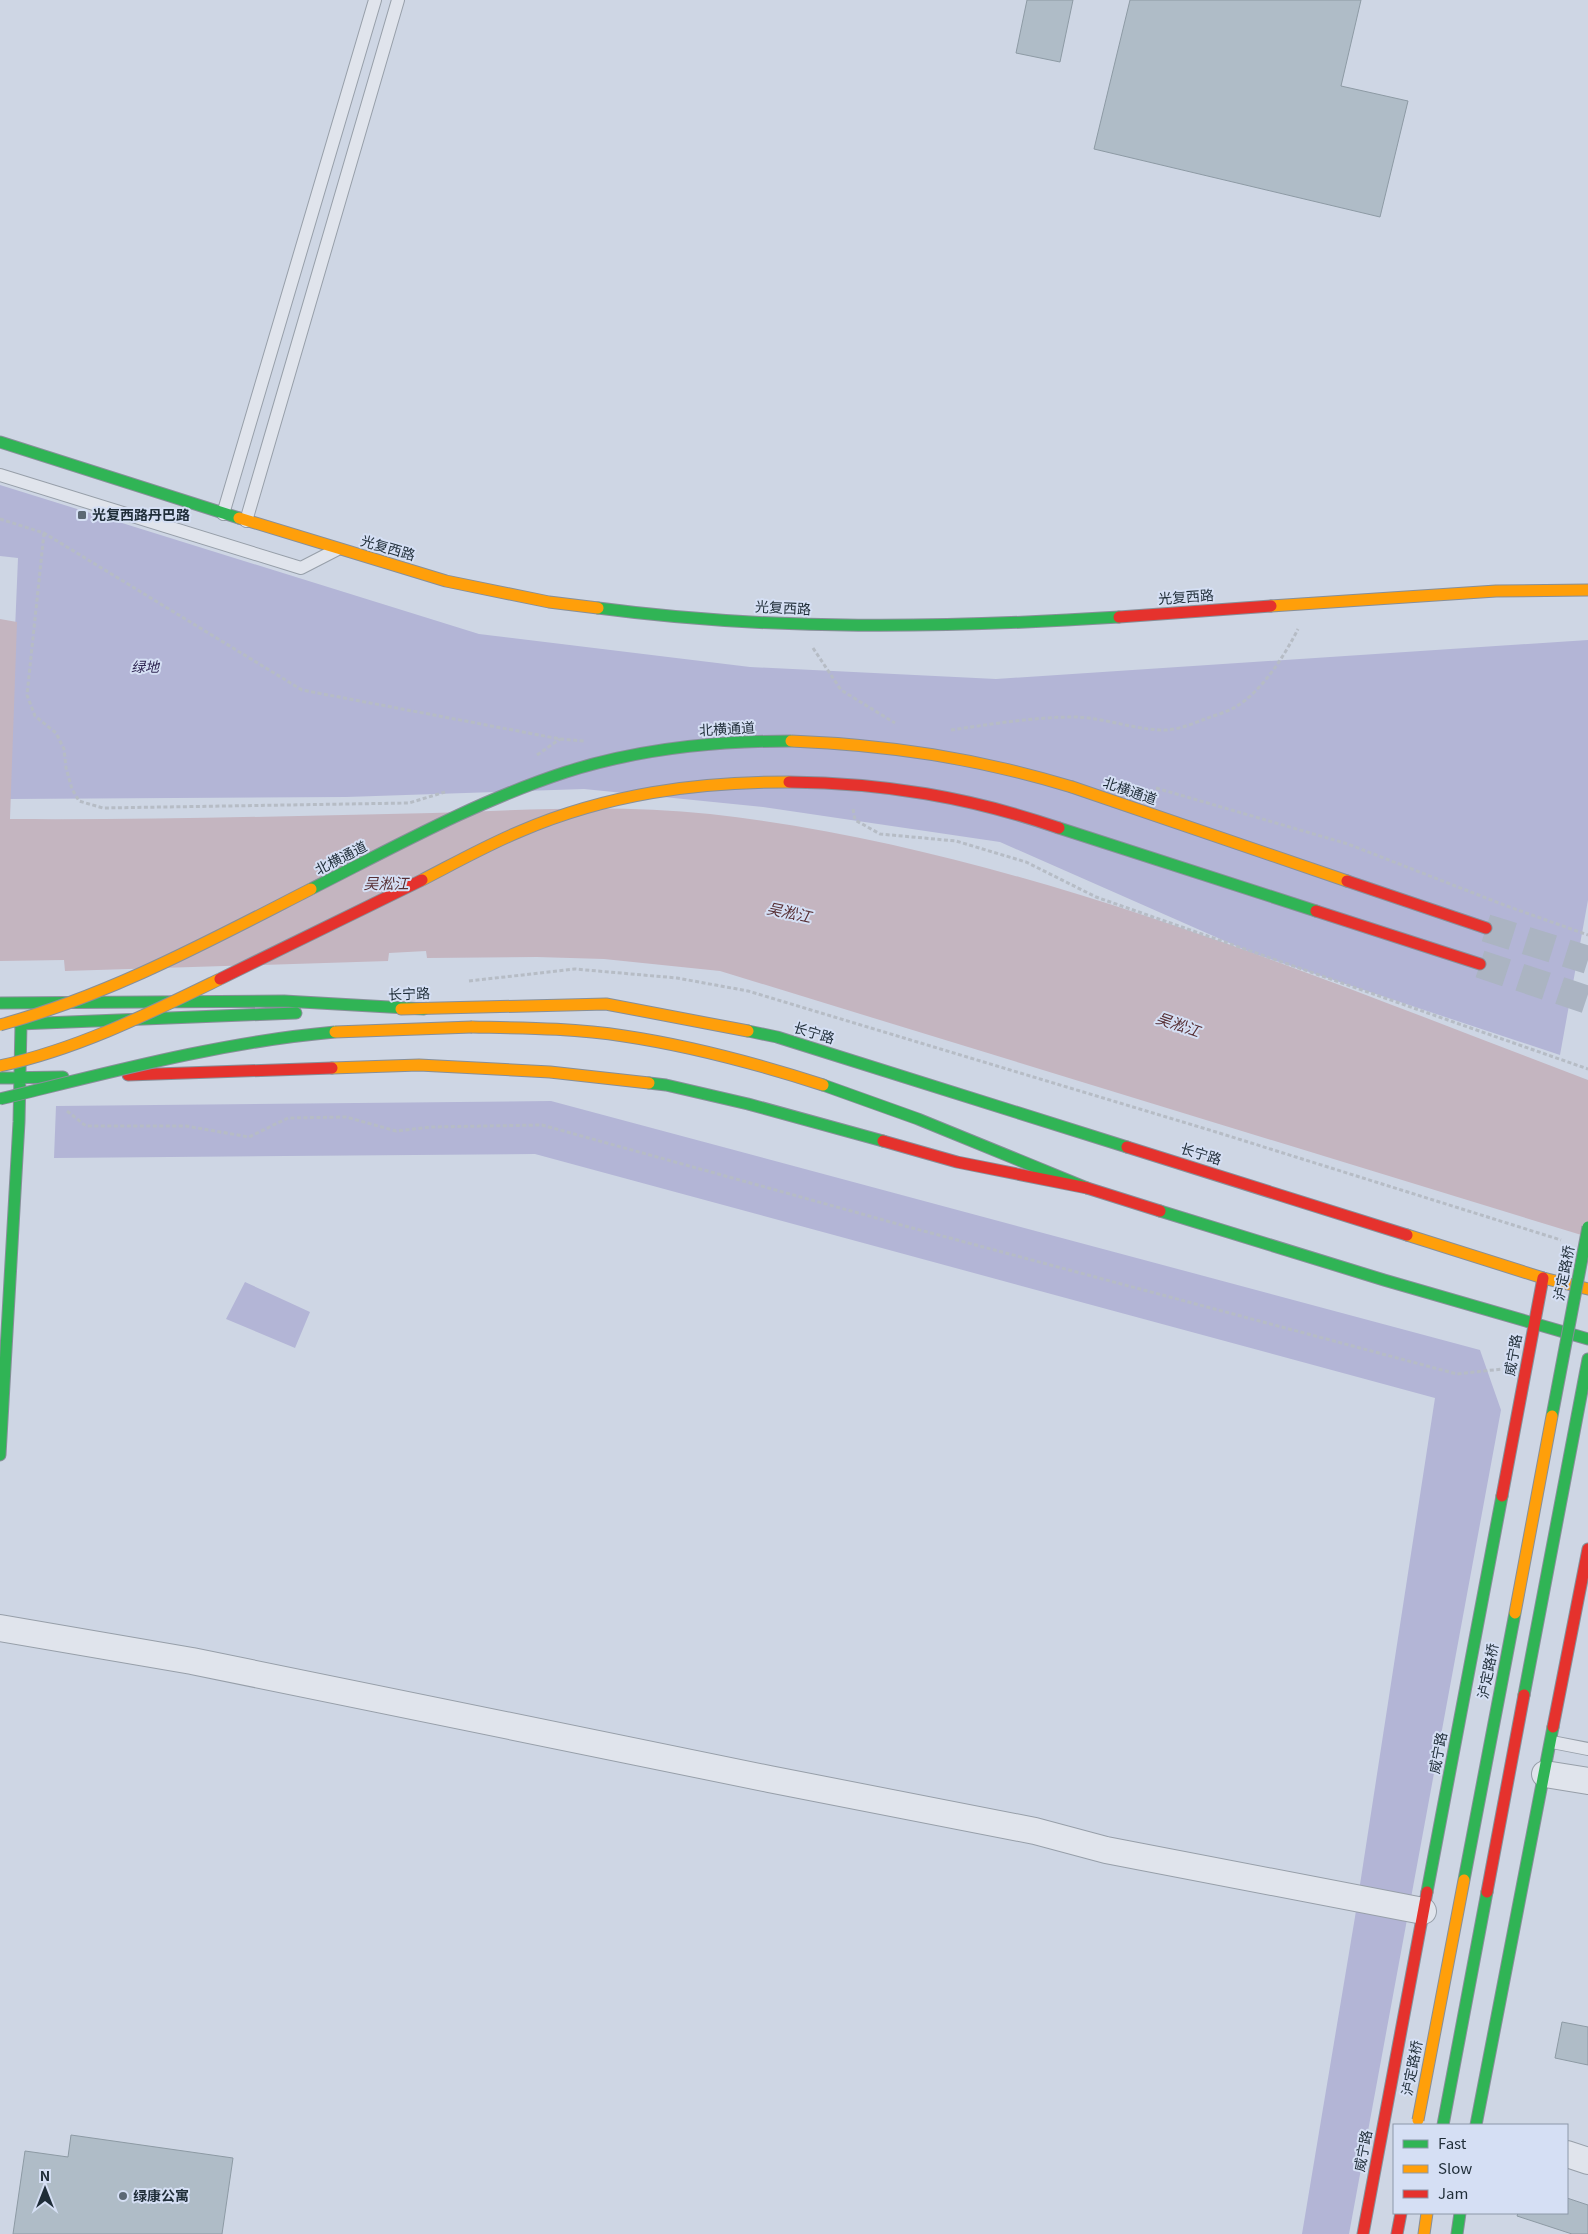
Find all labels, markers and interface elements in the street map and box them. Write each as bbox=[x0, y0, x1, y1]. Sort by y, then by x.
place label: 光复西路丹巴路 bbox=[92, 504, 190, 524]
marker: 光复西路丹巴路 bbox=[76, 509, 88, 521]
street label: 光复西路 bbox=[359, 530, 418, 564]
street label: 光复西路 bbox=[1157, 584, 1215, 608]
street label: 光复西路 bbox=[755, 596, 812, 618]
park label: 绿地 bbox=[131, 656, 161, 676]
street label: 北横通道 bbox=[698, 717, 755, 739]
street label: 北横通道 bbox=[1101, 771, 1160, 809]
street label: 北横通道 bbox=[311, 835, 370, 879]
water label: 吴淞江 bbox=[363, 872, 410, 893]
water label: 吴淞江 bbox=[765, 897, 815, 927]
street label: 长宁路 bbox=[388, 982, 430, 1004]
water label: 吴淞江 bbox=[1154, 1006, 1205, 1041]
street label: 长宁路 bbox=[791, 1016, 837, 1048]
street label: 长宁路 bbox=[1178, 1137, 1224, 1169]
street label: 泸定路桥 bbox=[1548, 1243, 1578, 1302]
street label: 威宁路 bbox=[1499, 1332, 1526, 1377]
street label: 泸定路桥 bbox=[1472, 1641, 1502, 1700]
street label: 威宁路 bbox=[1423, 1730, 1451, 1775]
street label: 泸定路桥 bbox=[1396, 2038, 1426, 2097]
legend bbox=[1393, 2124, 1568, 2214]
street label: 威宁路 bbox=[1348, 2128, 1376, 2173]
text: Fast bbox=[1438, 2132, 1467, 2153]
text: Slow bbox=[1438, 2157, 1472, 2178]
north arrow bbox=[20, 2164, 70, 2214]
text: N bbox=[40, 2165, 50, 2185]
text: Jam bbox=[1438, 2182, 1468, 2203]
place label: 绿康公寓 bbox=[133, 2185, 189, 2205]
marker: 绿康公寓 bbox=[117, 2190, 129, 2202]

